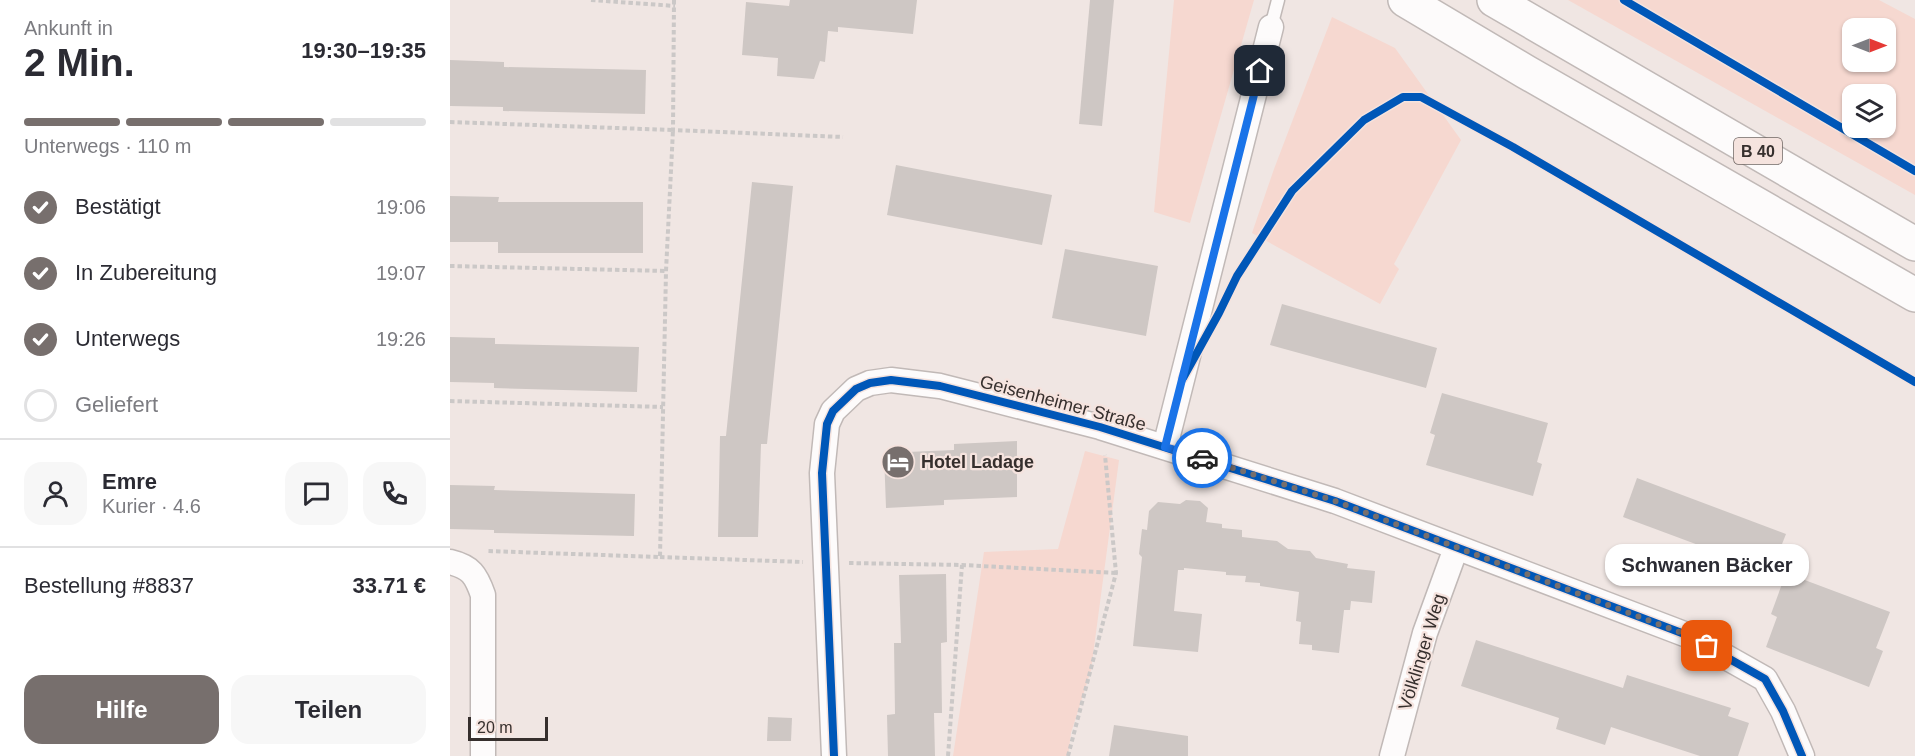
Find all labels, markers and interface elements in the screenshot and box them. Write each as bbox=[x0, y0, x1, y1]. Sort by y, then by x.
text: Ankunft in bbox=[24, 17, 113, 39]
north arrow bbox=[1842, 18, 1896, 72]
map controls bbox=[1842, 18, 1896, 138]
text: 19:30–19:35 bbox=[301, 38, 426, 63]
text: 2 Min. bbox=[24, 41, 135, 84]
pin bbox=[1234, 45, 1285, 96]
icon: home bbox=[1243, 54, 1276, 87]
button: layers bbox=[1842, 84, 1896, 138]
text: Unterwegs · 110 m bbox=[24, 135, 191, 157]
road number: B 40 bbox=[1734, 138, 1782, 164]
icon: check bbox=[24, 191, 57, 224]
text: Bestätigt bbox=[75, 194, 161, 219]
text: 19:06 bbox=[376, 196, 426, 218]
icon: check bbox=[24, 257, 57, 290]
text: In Zubereitung bbox=[75, 260, 217, 285]
text: 19:07 bbox=[376, 262, 426, 284]
icon: check bbox=[24, 323, 57, 356]
text: Unterwegs bbox=[75, 326, 180, 351]
text: 19:26 bbox=[376, 328, 426, 350]
street label: Geisenheimer Straße bbox=[978, 371, 1148, 435]
text: Geliefert bbox=[75, 392, 158, 417]
courier bbox=[1172, 428, 1232, 488]
icon: car bbox=[1186, 442, 1219, 475]
hotel icon: Hotel Ladage bbox=[880, 444, 916, 480]
place label: Hotel Ladage bbox=[921, 452, 1034, 472]
button: person bbox=[24, 462, 87, 525]
button: chat bbox=[285, 462, 348, 525]
button: phone bbox=[363, 462, 426, 525]
text: Emre bbox=[102, 469, 157, 494]
text: Kurier · 4.6 bbox=[102, 495, 201, 517]
callout: Schwanen Bäcker bbox=[1605, 544, 1809, 586]
text: Schwanen Bäcker bbox=[1621, 554, 1793, 576]
text: Bestellung #8837 bbox=[24, 573, 194, 598]
text: 33.71 € bbox=[353, 573, 426, 598]
street label: Völklinger Weg bbox=[1395, 591, 1449, 713]
pin bbox=[1681, 620, 1732, 671]
icon: bag bbox=[1690, 629, 1723, 662]
button: Hilfe bbox=[24, 675, 219, 744]
button: Teilen bbox=[231, 675, 426, 744]
scale bar bbox=[468, 714, 548, 742]
text: 20 m bbox=[477, 719, 513, 736]

